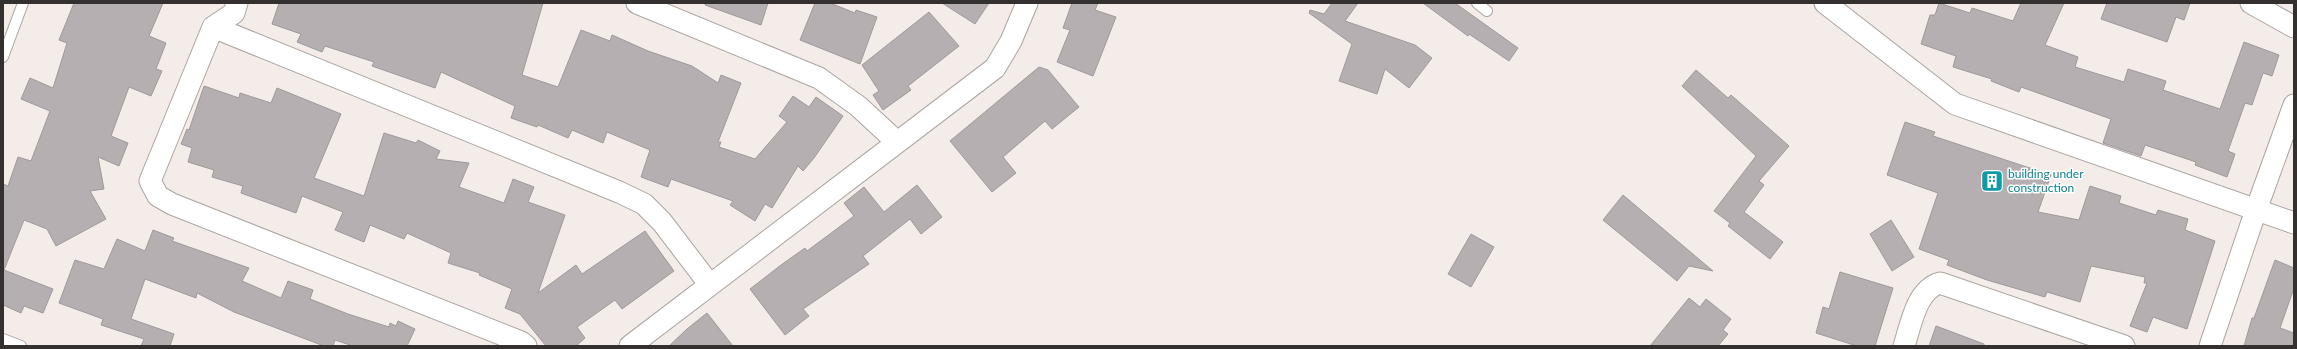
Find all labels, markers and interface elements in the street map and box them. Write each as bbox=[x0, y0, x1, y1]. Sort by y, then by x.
place label: building under construction bbox=[2008, 166, 2084, 195]
building icon: building under construction bbox=[1979, 168, 2005, 194]

